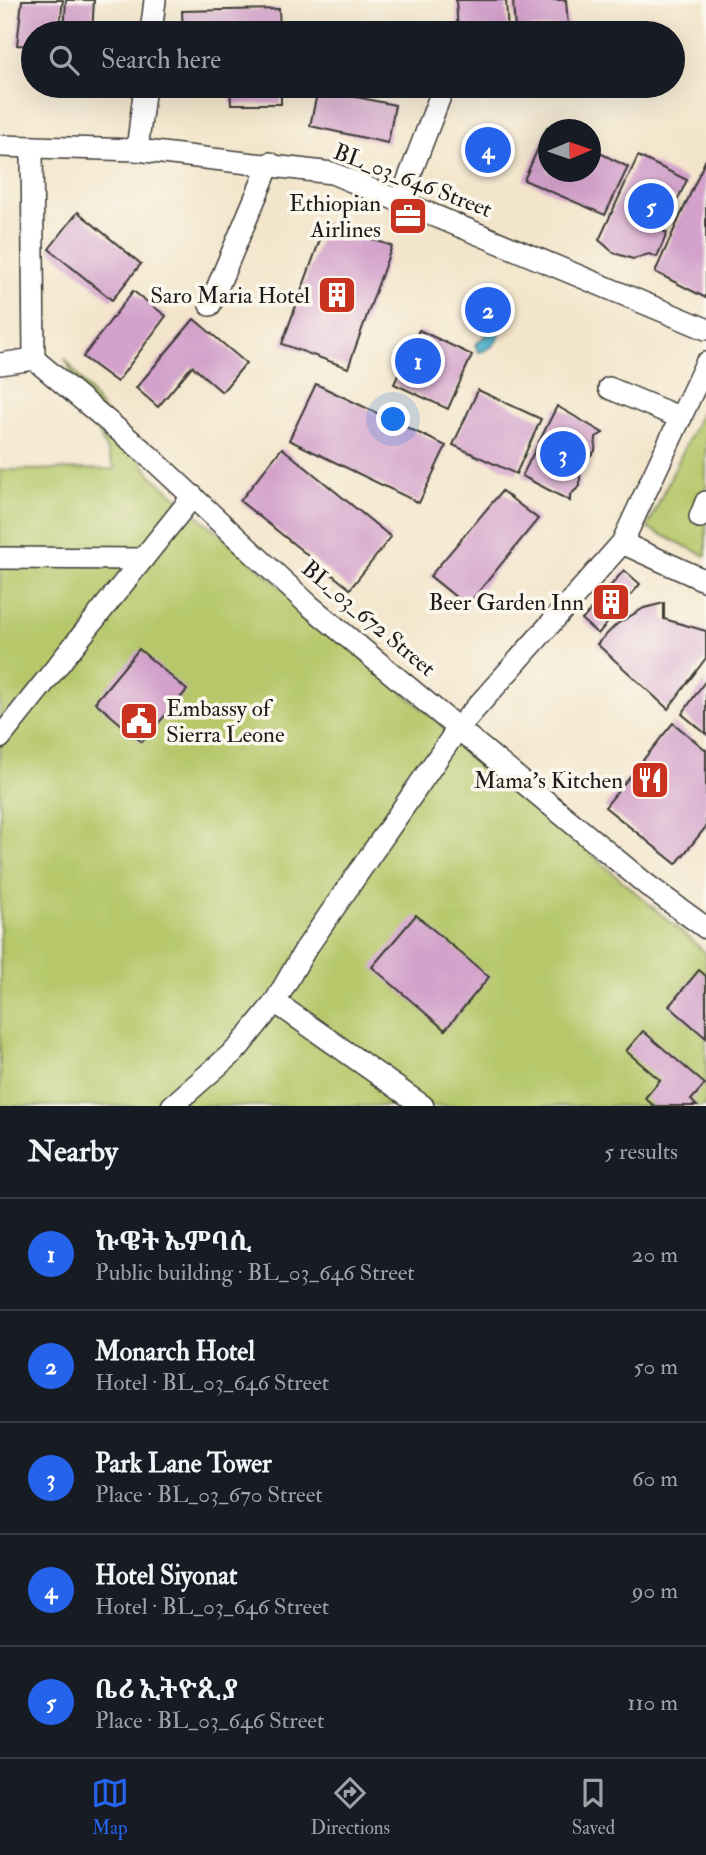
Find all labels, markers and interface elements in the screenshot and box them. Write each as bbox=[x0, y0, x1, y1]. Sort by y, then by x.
search box bbox=[21, 21, 685, 98]
icon: search bbox=[45, 41, 83, 79]
text: Search here bbox=[101, 44, 221, 76]
north arrow bbox=[538, 119, 601, 182]
pin: 4 bbox=[465, 124, 511, 176]
street label: BL_03_646 Street bbox=[330, 137, 496, 223]
pin: 5 bbox=[628, 180, 674, 232]
place label: Ethiopian Airlines bbox=[289, 189, 381, 244]
office icon: Ethiopian Airlines bbox=[387, 195, 429, 237]
building icon: Saro Maria Hotel bbox=[316, 274, 358, 316]
place label: Saro Maria Hotel bbox=[150, 281, 310, 310]
pin: 2 bbox=[465, 284, 511, 336]
pin: 1 bbox=[395, 335, 441, 387]
your location bbox=[376, 402, 410, 436]
pin: 3 bbox=[540, 428, 586, 480]
street label: BL_03_672 Street bbox=[296, 554, 441, 683]
building icon: Beer Garden Inn bbox=[590, 581, 632, 623]
place label: Beer Garden Inn bbox=[428, 588, 584, 617]
place label: Embassy of Sierra Leone bbox=[166, 694, 285, 749]
public building icon: Embassy of Sierra Leone bbox=[118, 700, 160, 742]
restaurant icon: Mama's Kitchen bbox=[629, 759, 671, 801]
place label: Mama's Kitchen bbox=[474, 766, 623, 795]
text: Nearby bbox=[28, 1133, 118, 1170]
text: 5 results bbox=[604, 1137, 678, 1166]
text: ኩዌት ኤምባሲ bbox=[95, 1226, 252, 1258]
text: 1 bbox=[47, 1240, 55, 1269]
text: 20 m bbox=[632, 1240, 678, 1269]
text: Public building · BL_03_646 Street bbox=[95, 1258, 415, 1287]
text: Monarch Hotel bbox=[95, 1336, 255, 1368]
text: 2 bbox=[45, 1352, 57, 1381]
text: 50 m bbox=[634, 1352, 678, 1381]
text: Hotel · BL_03_646 Street bbox=[95, 1368, 329, 1397]
text: Park Lane Tower bbox=[95, 1448, 272, 1480]
text: 3 bbox=[47, 1464, 55, 1493]
text: 60 m bbox=[632, 1464, 678, 1493]
text: Place · BL_03_670 Street bbox=[95, 1480, 323, 1509]
text: Hotel Siyonat bbox=[95, 1560, 237, 1592]
text: 4 bbox=[45, 1576, 57, 1605]
text: 90 m bbox=[632, 1576, 678, 1605]
text: Hotel · BL_03_646 Street bbox=[95, 1592, 329, 1621]
text: ቤሪ ኢትዮጲያ bbox=[95, 1674, 238, 1706]
text: 5 bbox=[46, 1688, 56, 1717]
text: 110 m bbox=[627, 1688, 678, 1717]
text: Place · BL_03_646 Street bbox=[95, 1706, 324, 1735]
tab: Map bbox=[91, 1774, 129, 1840]
tab: Directions bbox=[310, 1774, 390, 1840]
tab: Saved bbox=[572, 1774, 615, 1840]

